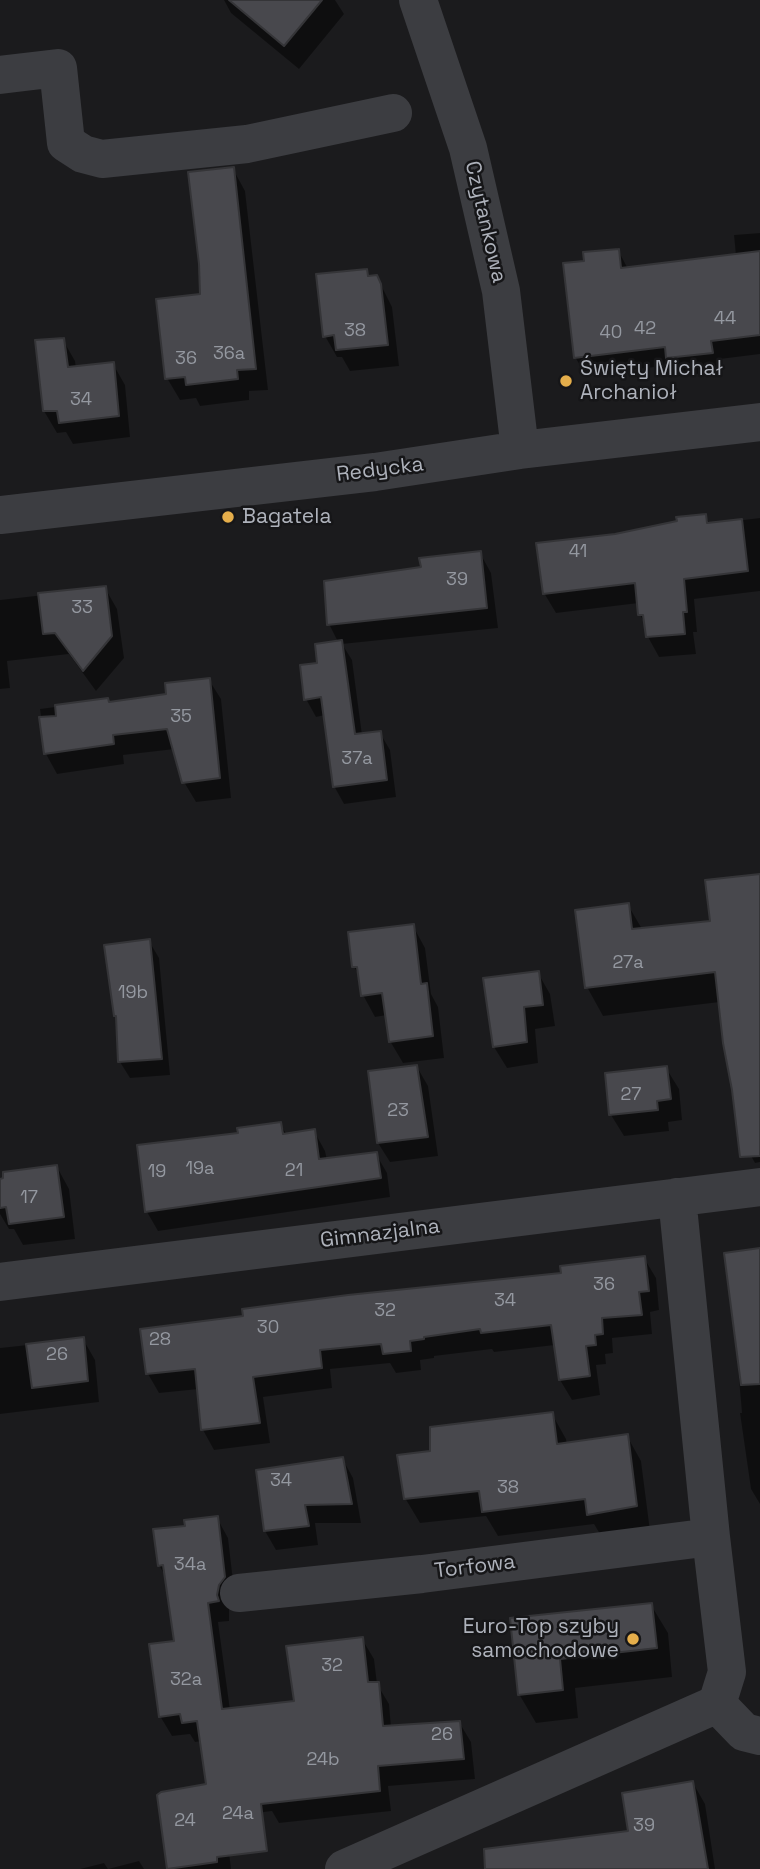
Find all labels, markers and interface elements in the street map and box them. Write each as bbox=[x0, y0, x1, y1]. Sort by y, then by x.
street label: Czytankowa bbox=[459, 159, 511, 285]
house number: 44 bbox=[714, 308, 736, 330]
house number: 42 bbox=[634, 318, 656, 340]
house number: 38 bbox=[344, 320, 366, 342]
house number: 40 bbox=[600, 322, 622, 344]
house number: 36a bbox=[213, 343, 245, 365]
house number: 36 bbox=[175, 348, 197, 370]
place label: Święty Michał Archanioł bbox=[580, 356, 723, 406]
marker: Święty Michał Archanioł bbox=[558, 373, 574, 389]
house number: 34 bbox=[70, 389, 92, 411]
street label: Redycka bbox=[335, 452, 425, 488]
place label: Bagatela bbox=[242, 504, 331, 530]
marker: Bagatela bbox=[220, 509, 236, 525]
house number: 41 bbox=[569, 541, 587, 563]
house number: 39 bbox=[446, 569, 468, 591]
house number: 33 bbox=[71, 597, 93, 619]
house number: 35 bbox=[170, 706, 192, 728]
house number: 37a bbox=[341, 748, 373, 770]
house number: 27a bbox=[612, 952, 644, 974]
house number: 19b bbox=[118, 982, 148, 1004]
house number: 27 bbox=[621, 1084, 641, 1106]
house number: 23 bbox=[387, 1100, 409, 1122]
house number: 19a bbox=[186, 1158, 214, 1180]
house number: 21 bbox=[285, 1160, 303, 1182]
house number: 19 bbox=[148, 1161, 166, 1183]
house number: 17 bbox=[20, 1187, 38, 1209]
street label: Gimnazjalna bbox=[319, 1214, 441, 1254]
house number: 36 bbox=[593, 1274, 615, 1296]
house number: 34 bbox=[494, 1290, 516, 1312]
house number: 32 bbox=[374, 1300, 396, 1322]
house number: 30 bbox=[257, 1317, 279, 1339]
house number: 28 bbox=[149, 1329, 171, 1351]
house number: 26 bbox=[46, 1344, 68, 1366]
house number: 34 bbox=[270, 1470, 292, 1492]
house number: 38 bbox=[497, 1477, 519, 1499]
street label: Torfowa bbox=[433, 1550, 517, 1584]
house number: 34a bbox=[174, 1554, 206, 1576]
place label: Euro-Top szyby samochodowe bbox=[463, 1614, 619, 1664]
marker: Euro-Top szyby samochodowe bbox=[625, 1631, 641, 1647]
house number: 32 bbox=[321, 1655, 343, 1677]
house number: 32a bbox=[170, 1669, 202, 1691]
house number: 26 bbox=[431, 1724, 453, 1746]
house number: 24b bbox=[306, 1749, 340, 1771]
house number: 24a bbox=[222, 1803, 254, 1825]
house number: 24 bbox=[174, 1810, 196, 1832]
house number: 39 bbox=[633, 1815, 655, 1837]

